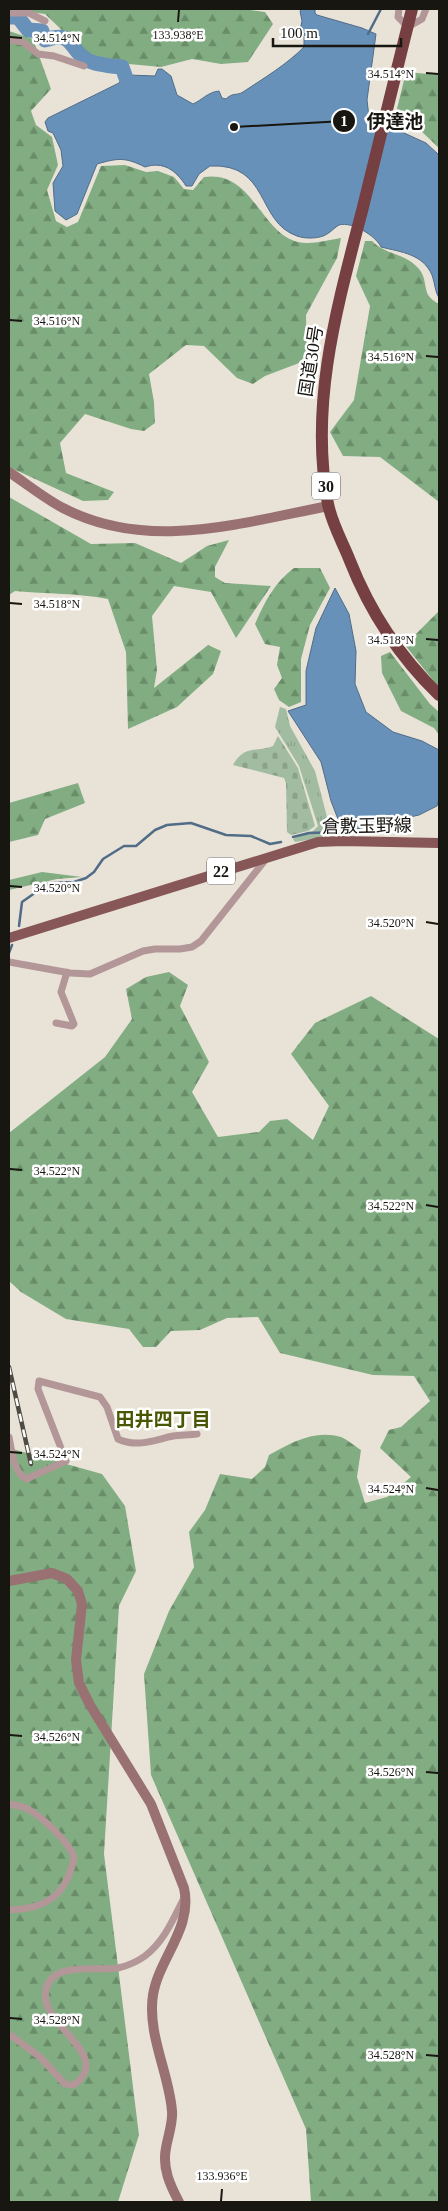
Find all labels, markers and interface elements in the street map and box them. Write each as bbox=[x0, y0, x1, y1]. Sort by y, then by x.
scale bar bbox=[273, 15, 400, 47]
text: 100 m bbox=[280, 25, 318, 41]
text: 133.938°E bbox=[152, 28, 204, 42]
text: 34.514°N bbox=[34, 31, 81, 45]
text: 34.514°N bbox=[368, 67, 415, 81]
callout: 伊達池 bbox=[332, 104, 434, 138]
text: 伊達池 bbox=[366, 111, 424, 132]
text: 1 bbox=[340, 113, 348, 129]
text: 34.516°N bbox=[34, 314, 81, 328]
street label: 国道30号 bbox=[295, 324, 327, 398]
text: 34.516°N bbox=[368, 350, 415, 364]
road number: 30 bbox=[312, 472, 340, 500]
text: 34.518°N bbox=[34, 597, 81, 611]
text: 34.518°N bbox=[368, 633, 415, 647]
street label: 倉敷玉野線 bbox=[322, 815, 412, 837]
road number: 22 bbox=[207, 858, 235, 884]
text: 34.520°N bbox=[34, 881, 81, 895]
text: 34.520°N bbox=[368, 916, 415, 930]
text: 34.522°N bbox=[34, 1164, 81, 1178]
text: 34.522°N bbox=[368, 1199, 415, 1213]
district label: 田井四丁目 bbox=[115, 1409, 211, 1430]
text: 34.524°N bbox=[34, 1447, 81, 1461]
text: 34.524°N bbox=[368, 1482, 415, 1496]
text: 34.526°N bbox=[34, 1730, 81, 1744]
text: 34.526°N bbox=[368, 1765, 415, 1779]
text: 34.528°N bbox=[34, 2013, 81, 2027]
text: 34.528°N bbox=[368, 2048, 415, 2062]
text: 133.936°E bbox=[196, 2169, 248, 2183]

